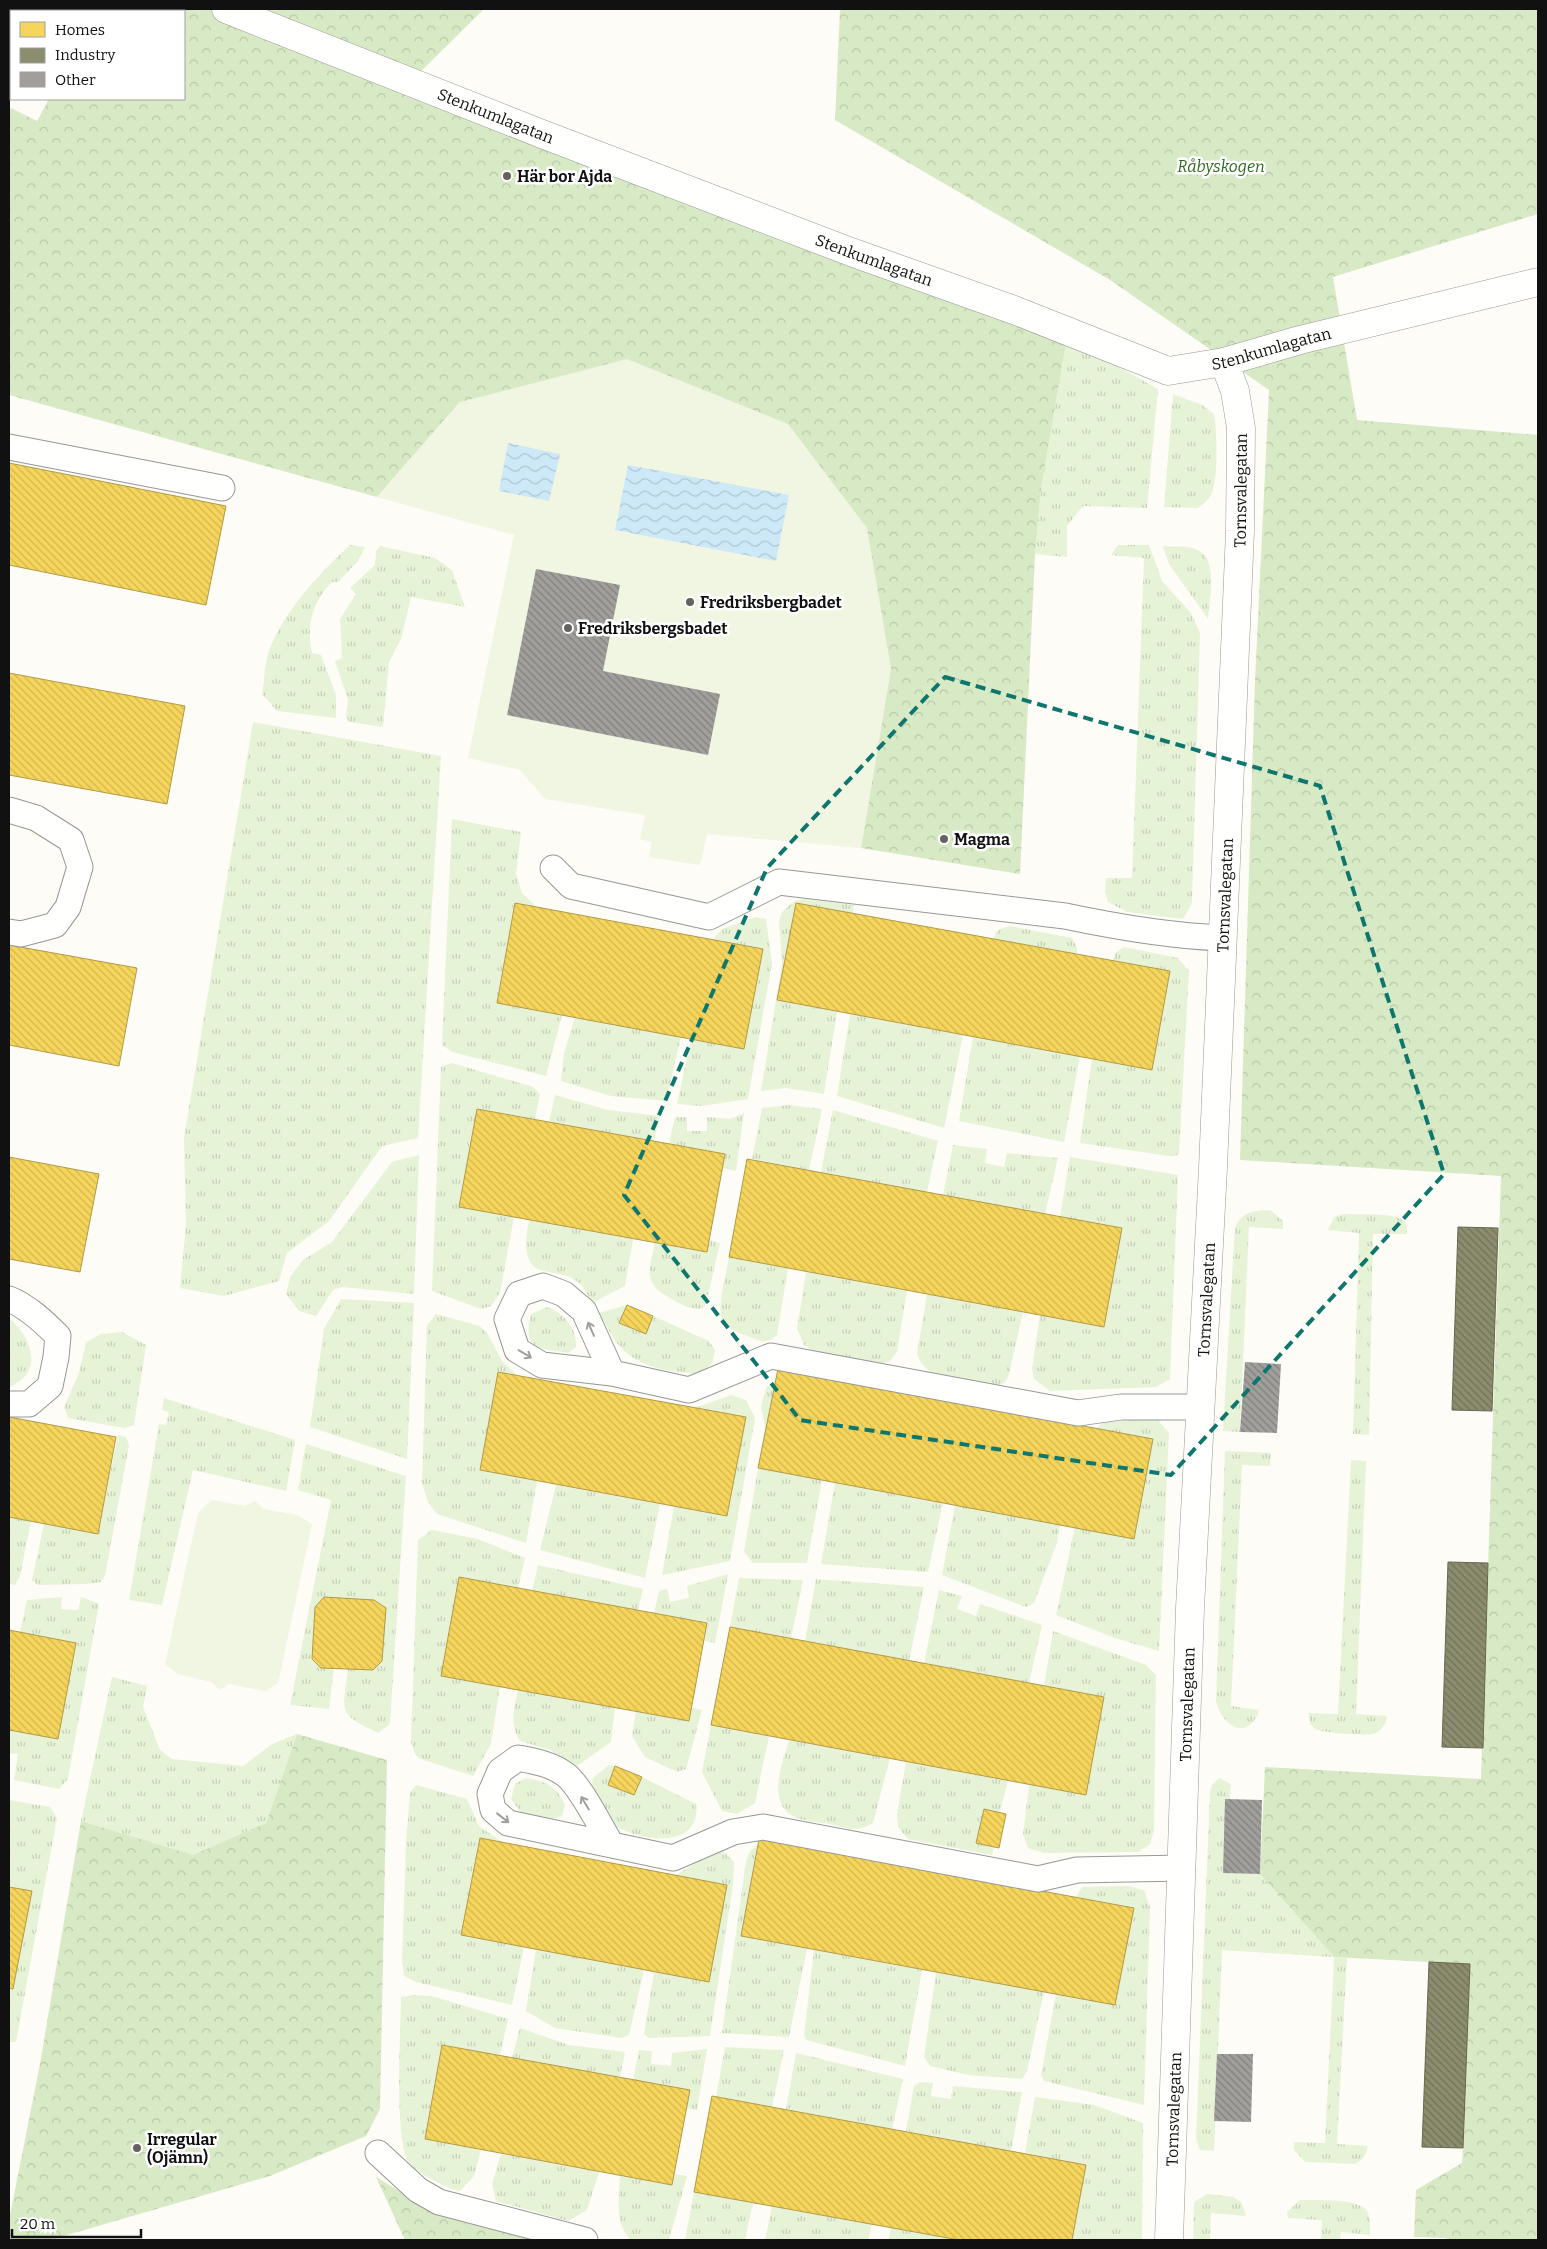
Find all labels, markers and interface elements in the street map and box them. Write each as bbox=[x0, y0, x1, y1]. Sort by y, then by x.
legend bbox=[10, 10, 185, 100]
text: Homes bbox=[55, 21, 105, 39]
text: Industry bbox=[55, 46, 115, 64]
text: Other bbox=[55, 71, 96, 89]
street label: Stenkumlagatan bbox=[435, 85, 556, 148]
park label: Råbyskogen bbox=[1177, 157, 1265, 176]
place label: Här bor Ajda bbox=[517, 167, 612, 186]
marker: Här bor Ajda bbox=[501, 170, 513, 182]
street label: Stenkumlagatan bbox=[813, 230, 935, 290]
street label: Stenkumlagatan bbox=[1210, 324, 1333, 374]
street label: Tornsvalegatan bbox=[1230, 433, 1251, 548]
place label: Fredriksbergbadet bbox=[700, 593, 842, 612]
marker: Fredriksbergbadet bbox=[684, 596, 696, 608]
place label: Fredriksbergsbadet bbox=[578, 619, 728, 638]
marker: Fredriksbergsbadet bbox=[562, 622, 574, 634]
place label: Magma bbox=[954, 830, 1010, 849]
marker: Magma bbox=[938, 833, 950, 845]
street label: Tornsvalegatan bbox=[1213, 838, 1237, 953]
street label: Tornsvalegatan bbox=[1194, 1242, 1219, 1357]
one-way arrow bbox=[586, 1322, 596, 1337]
one-way arrow bbox=[518, 1350, 532, 1360]
street label: Tornsvalegatan bbox=[1176, 1647, 1199, 1762]
one-way arrow bbox=[580, 1796, 590, 1810]
one-way arrow bbox=[497, 1813, 510, 1824]
street label: Tornsvalegatan bbox=[1162, 2052, 1185, 2167]
place label: Irregular (Ojämn) bbox=[147, 2130, 217, 2167]
marker: Irregular (Ojämn) bbox=[131, 2142, 143, 2154]
scale bar bbox=[12, 2206, 141, 2238]
text: 20 m bbox=[20, 2215, 56, 2233]

